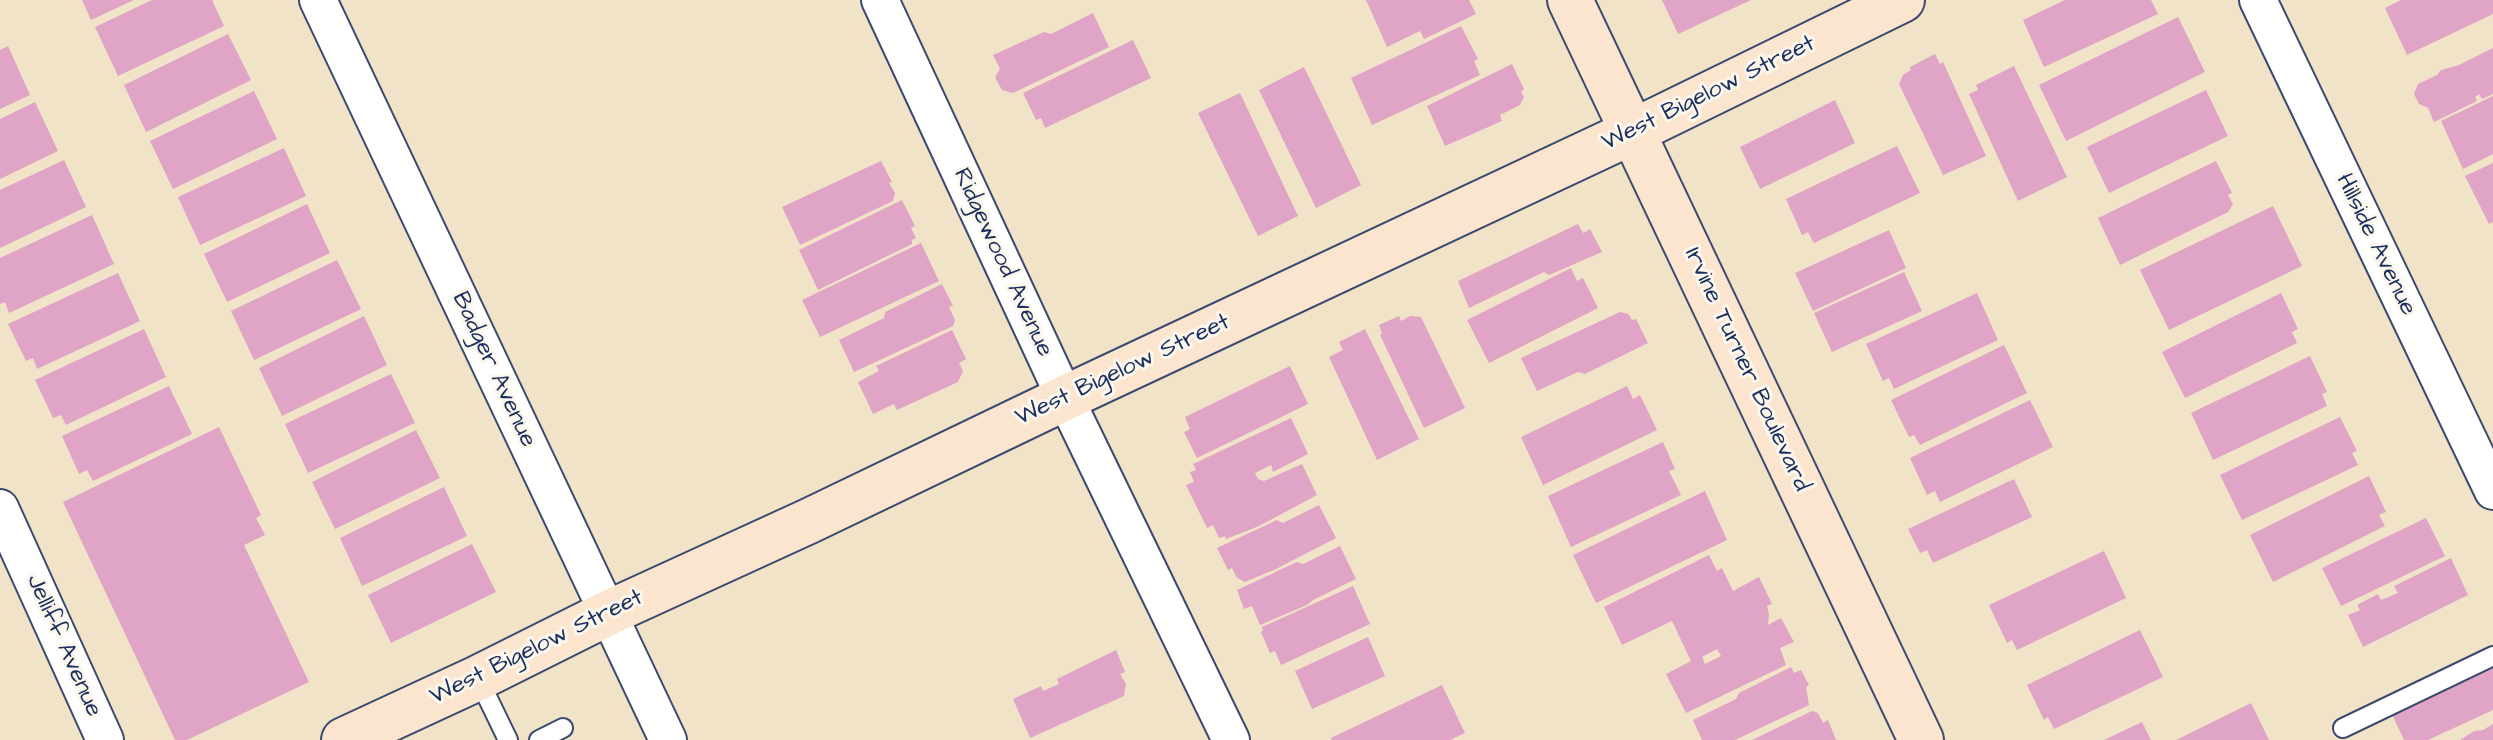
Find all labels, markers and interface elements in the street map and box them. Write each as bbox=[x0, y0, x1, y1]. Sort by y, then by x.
street label: West Bigelow Street bbox=[1598, 30, 1820, 158]
street label: Ridgewood Avenue bbox=[946, 164, 1058, 362]
street label: Hillside Avenue bbox=[2328, 169, 2422, 321]
street label: Irvine Turner Boulevard bbox=[1677, 244, 1815, 496]
street label: Badger Avenue bbox=[444, 288, 542, 452]
street label: West Bigelow Street bbox=[1011, 309, 1235, 433]
street label: Jelliff Avenue bbox=[19, 570, 107, 722]
street label: West Bigelow Street bbox=[426, 584, 648, 712]

